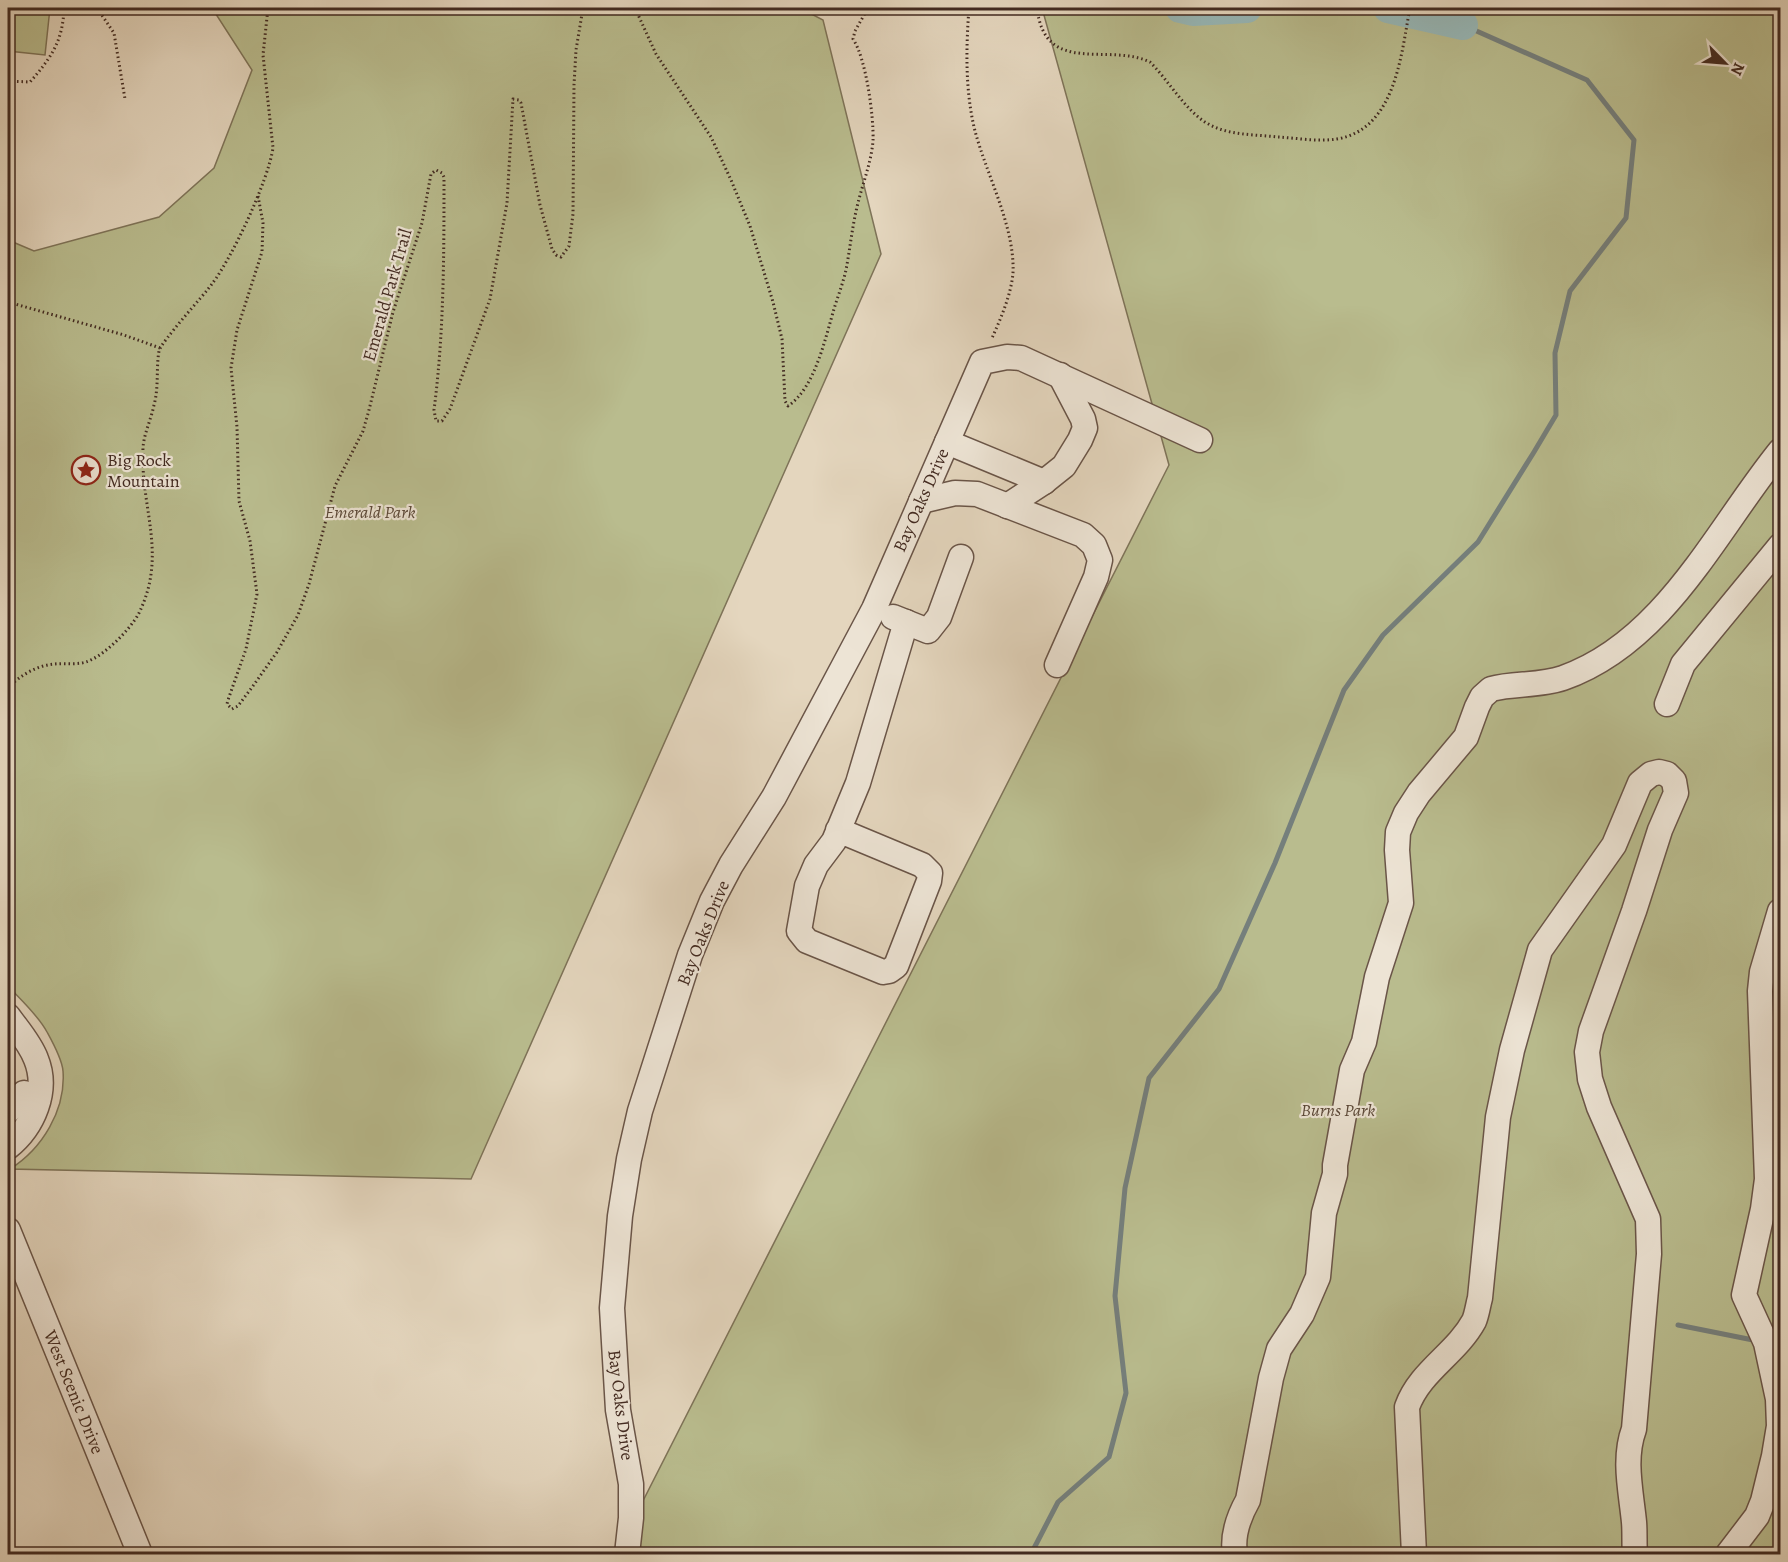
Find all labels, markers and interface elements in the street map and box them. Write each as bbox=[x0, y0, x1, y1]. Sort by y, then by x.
north arrow bbox=[1695, 33, 1755, 93]
text: N bbox=[1725, 59, 1750, 79]
street label: Emerald Park Trail bbox=[357, 225, 418, 364]
street label: Bay Oaks Drive bbox=[887, 444, 955, 556]
place label: Big Rock Mountain bbox=[107, 448, 180, 493]
place icon: Big Rock Mountain bbox=[70, 454, 102, 486]
park label: Emerald Park bbox=[325, 500, 415, 524]
street label: Bay Oaks Drive bbox=[671, 877, 735, 989]
park label: Burns Park bbox=[1301, 1098, 1375, 1122]
street label: West Scenic Drive bbox=[38, 1326, 110, 1457]
street label: Bay Oaks Drive bbox=[602, 1348, 640, 1462]

